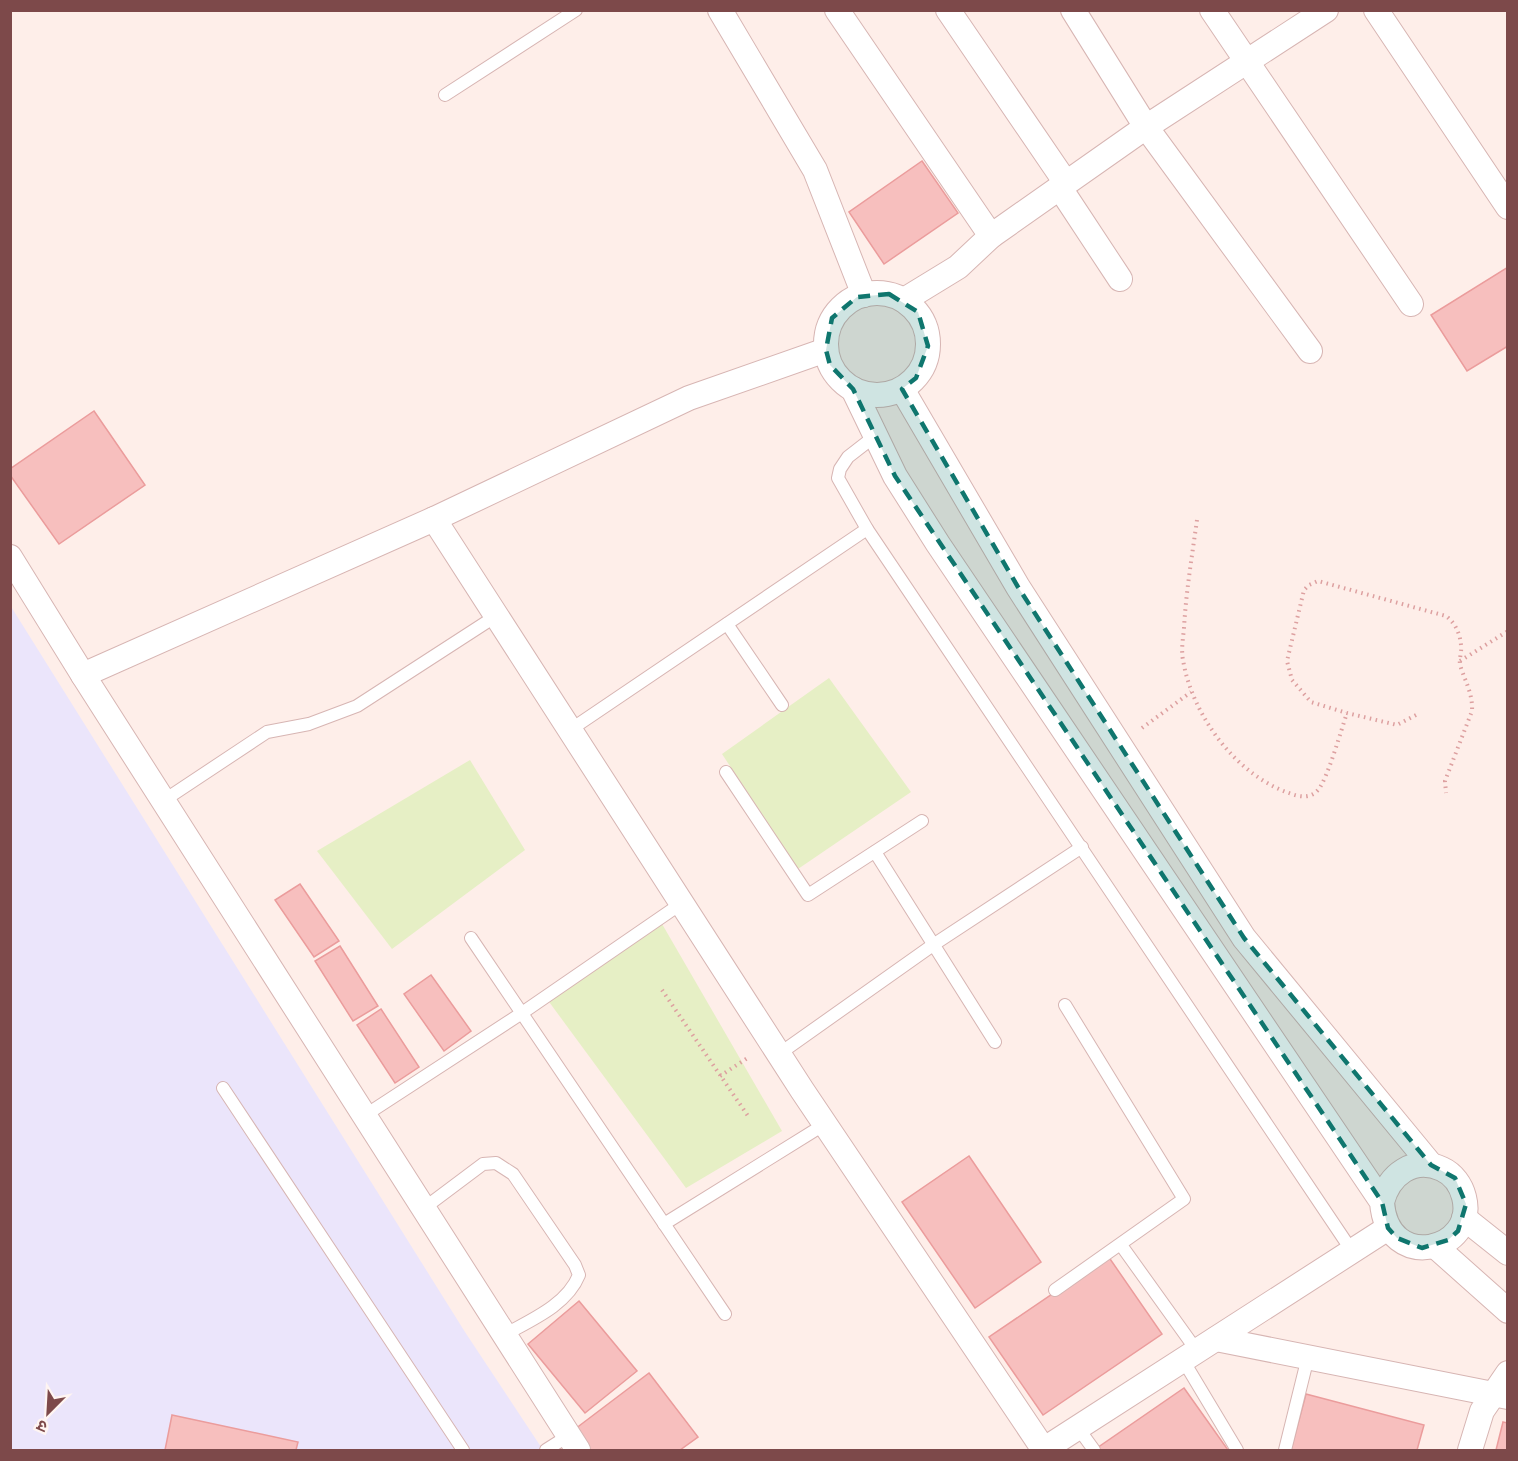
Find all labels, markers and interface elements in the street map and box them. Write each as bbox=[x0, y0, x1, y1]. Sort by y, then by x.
north arrow bbox=[18, 1383, 78, 1443]
text: उ bbox=[34, 1414, 51, 1436]

